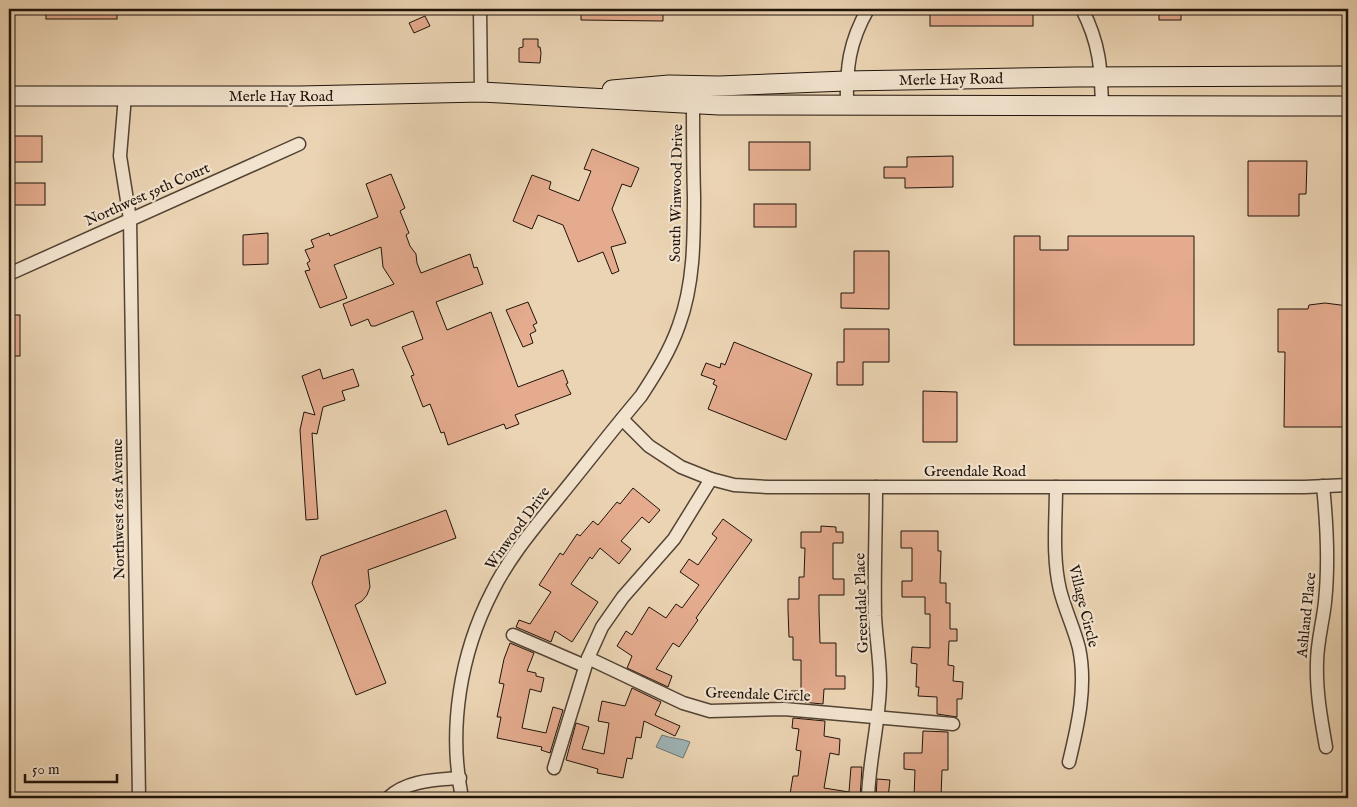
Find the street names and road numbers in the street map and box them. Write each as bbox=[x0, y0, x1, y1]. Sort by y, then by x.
street label: Merle Hay Road bbox=[899, 69, 1004, 90]
street label: Merle Hay Road bbox=[229, 87, 334, 106]
street label: South Winwood Drive bbox=[666, 124, 687, 262]
street label: Northwest 59th Court bbox=[82, 158, 213, 231]
street label: Northwest 61st Avenue bbox=[108, 438, 129, 580]
street label: Greendale Road bbox=[924, 462, 1027, 481]
street label: Winwood Drive bbox=[481, 483, 554, 574]
street label: Greendale Place bbox=[850, 552, 873, 654]
street label: Village Circle bbox=[1064, 562, 1103, 649]
street label: Ashland Place bbox=[1292, 571, 1320, 660]
street label: Greendale Circle bbox=[705, 683, 811, 706]

